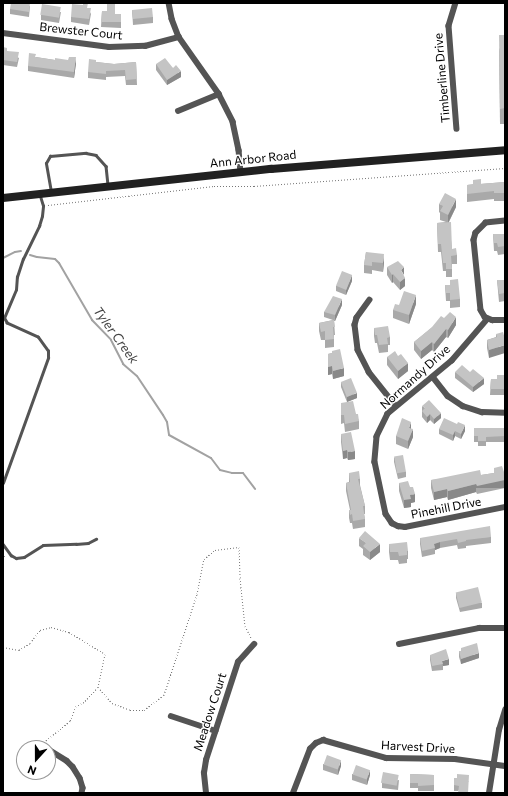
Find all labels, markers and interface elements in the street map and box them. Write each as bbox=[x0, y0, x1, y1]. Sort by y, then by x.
street label: Brewster Court bbox=[39, 19, 123, 43]
street label: Timberline Drive bbox=[431, 32, 453, 124]
street label: Ann Arbor Road bbox=[209, 147, 297, 171]
water label: Tyler Creek bbox=[90, 303, 142, 367]
street label: Normandy Drive bbox=[377, 342, 453, 412]
street label: Pinehill Drive bbox=[410, 494, 482, 522]
street label: Meadow Court bbox=[191, 671, 229, 753]
street label: Harvest Drive bbox=[381, 738, 455, 756]
north arrow bbox=[16, 740, 56, 780]
text: N bbox=[26, 763, 38, 778]

